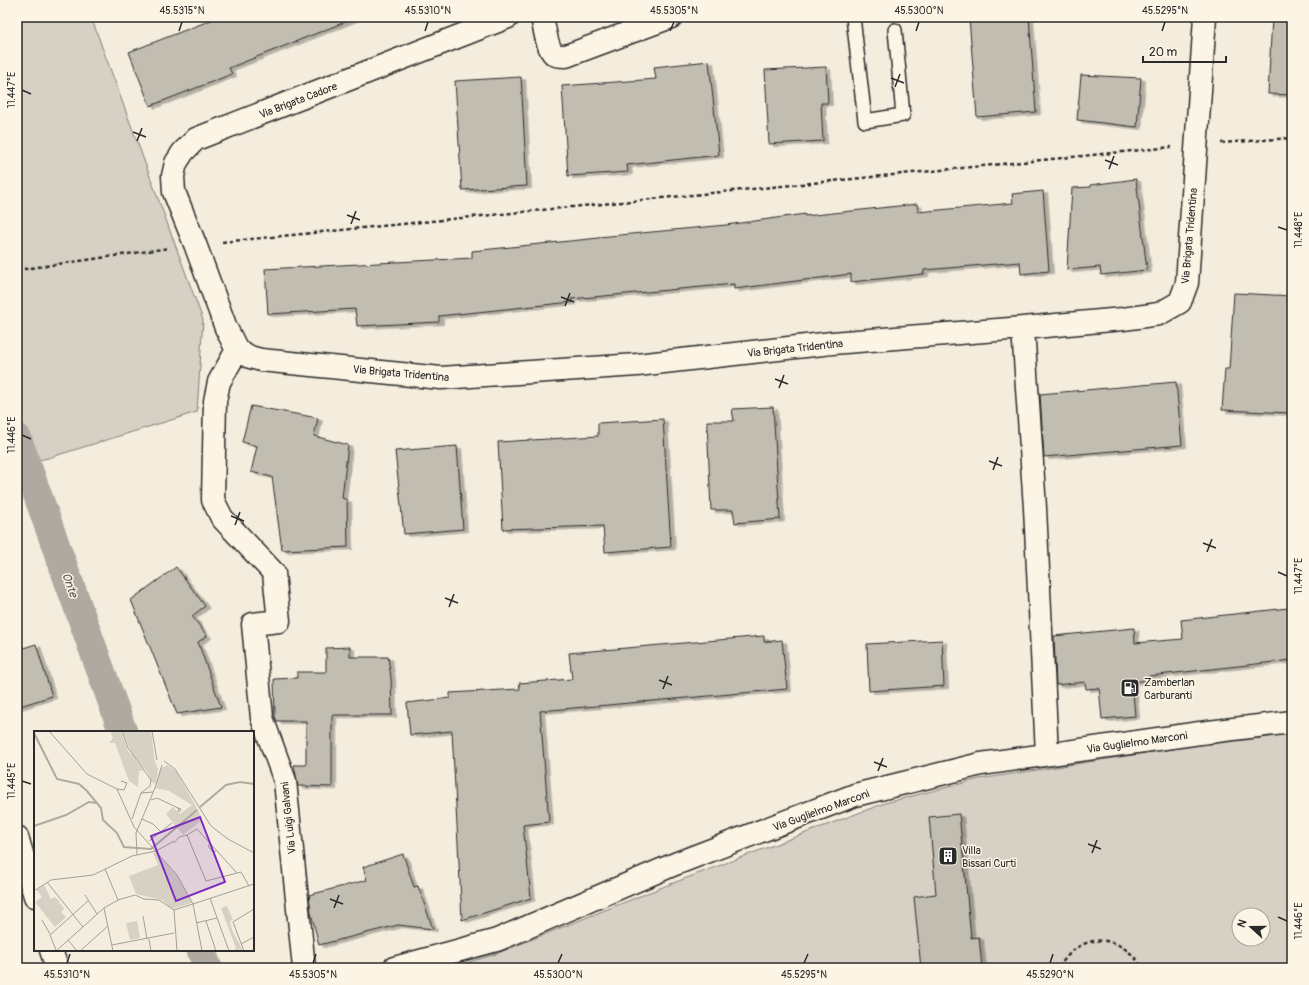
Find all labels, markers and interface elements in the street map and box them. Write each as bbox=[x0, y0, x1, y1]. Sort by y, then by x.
text: 45.5315°N bbox=[160, 5, 205, 17]
text: 45.5310°N bbox=[405, 5, 451, 17]
text: 45.5305°N bbox=[650, 5, 698, 17]
text: 45.5300°N bbox=[894, 5, 944, 17]
text: 45.5295°N bbox=[1142, 5, 1188, 17]
scale bar bbox=[1143, 38, 1226, 64]
text: 20 m bbox=[1149, 45, 1178, 60]
text: 11.447°E bbox=[6, 72, 18, 108]
street label: Via Brigata Cadore bbox=[257, 79, 340, 121]
street label: Via Brigata Tridentina bbox=[1179, 187, 1200, 285]
text: 11.448°E bbox=[1293, 212, 1305, 248]
street label: Via Brigata Tridentina bbox=[746, 337, 844, 360]
street label: Via Brigata Tridentina bbox=[352, 363, 450, 384]
text: 11.446°E bbox=[6, 416, 18, 454]
text: 11.447°E bbox=[1293, 558, 1305, 594]
water label: Onte bbox=[58, 571, 81, 601]
place label: Zamberlan Carburanti bbox=[1144, 676, 1195, 702]
fuel station icon: Zamberlan Carburanti bbox=[1119, 677, 1141, 699]
street label: Via Guglielmo Marconi bbox=[1086, 729, 1188, 756]
inset map bbox=[34, 731, 254, 951]
text: 11.445°E bbox=[6, 763, 18, 799]
street label: Via Luigi Galvani bbox=[278, 781, 299, 855]
street label: Via Guglielmo Marconi bbox=[771, 787, 871, 834]
place label: Villa Bissari Curti bbox=[962, 844, 1016, 870]
building icon: Villa Bissari Curti bbox=[937, 845, 959, 867]
text: 11.446°E bbox=[1293, 902, 1305, 940]
north arrow bbox=[1231, 907, 1271, 947]
text: N bbox=[1235, 917, 1250, 929]
text: 45.5310°N bbox=[44, 969, 90, 981]
text: 45.5305°N bbox=[289, 969, 337, 981]
text: 45.5300°N bbox=[533, 969, 583, 981]
text: 45.5295°N bbox=[781, 969, 827, 981]
text: 45.5290°N bbox=[1026, 969, 1074, 981]

